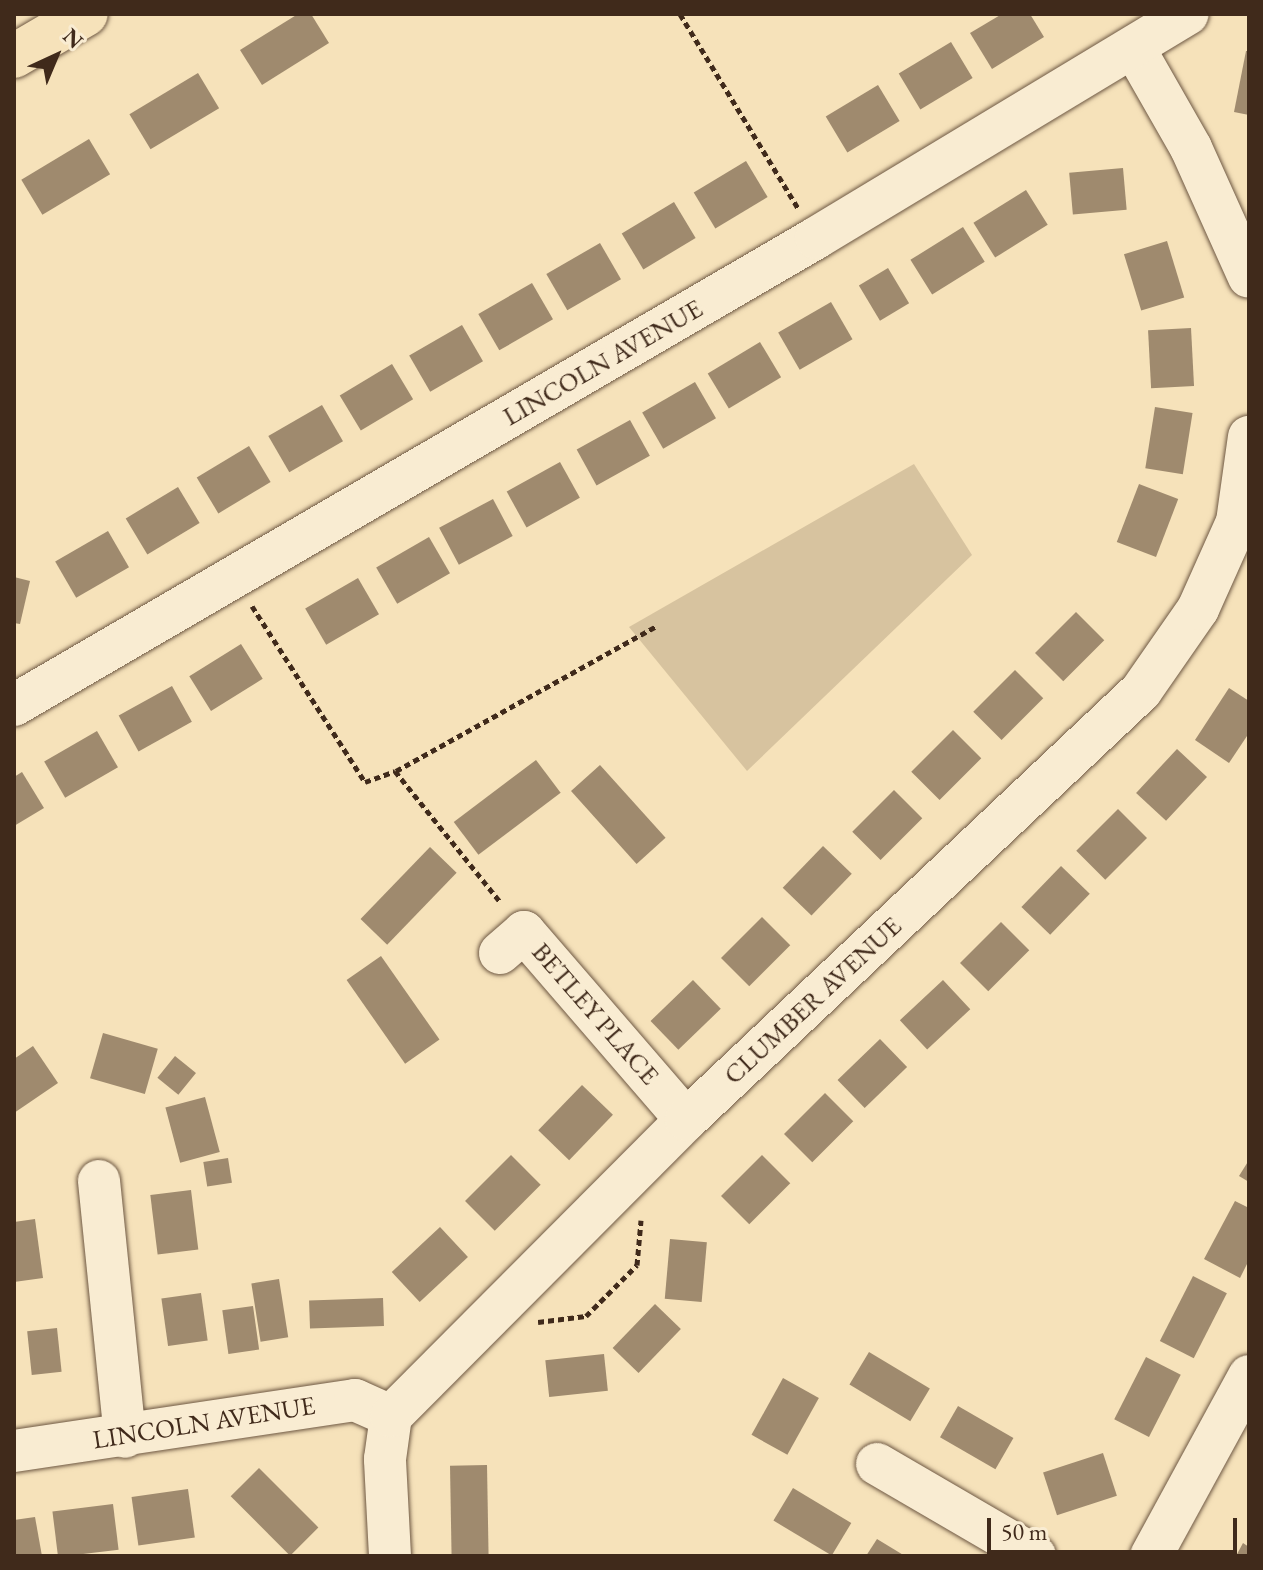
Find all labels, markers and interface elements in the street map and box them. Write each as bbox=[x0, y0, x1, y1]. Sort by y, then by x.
north arrow bbox=[16, 16, 96, 96]
text: N bbox=[57, 22, 89, 55]
street label: LINCOLN AVENUE bbox=[498, 293, 708, 433]
street label: CLUMBER AVENUE bbox=[718, 911, 908, 1091]
street label: BETLEY PLACE bbox=[525, 937, 665, 1091]
street label: LINCOLN AVENUE bbox=[91, 1390, 317, 1456]
scale bar bbox=[991, 1502, 1241, 1552]
text: 50 m bbox=[1001, 1516, 1048, 1547]

